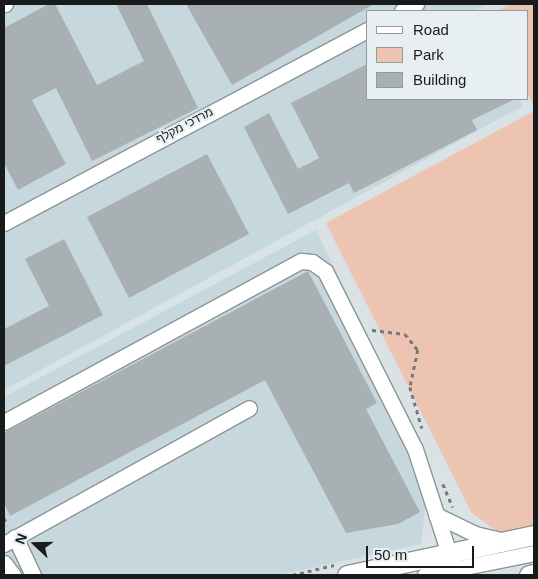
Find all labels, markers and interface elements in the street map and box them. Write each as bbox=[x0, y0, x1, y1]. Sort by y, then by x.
legend bbox=[366, 10, 528, 100]
text: Road bbox=[413, 21, 449, 38]
text: Park bbox=[413, 46, 444, 63]
text: Building bbox=[413, 71, 466, 88]
street label: מרדכי מקלף bbox=[154, 105, 216, 147]
north arrow bbox=[10, 519, 60, 569]
text: N bbox=[12, 531, 30, 546]
scale bar bbox=[368, 536, 476, 568]
text: 50 m bbox=[374, 546, 407, 563]

